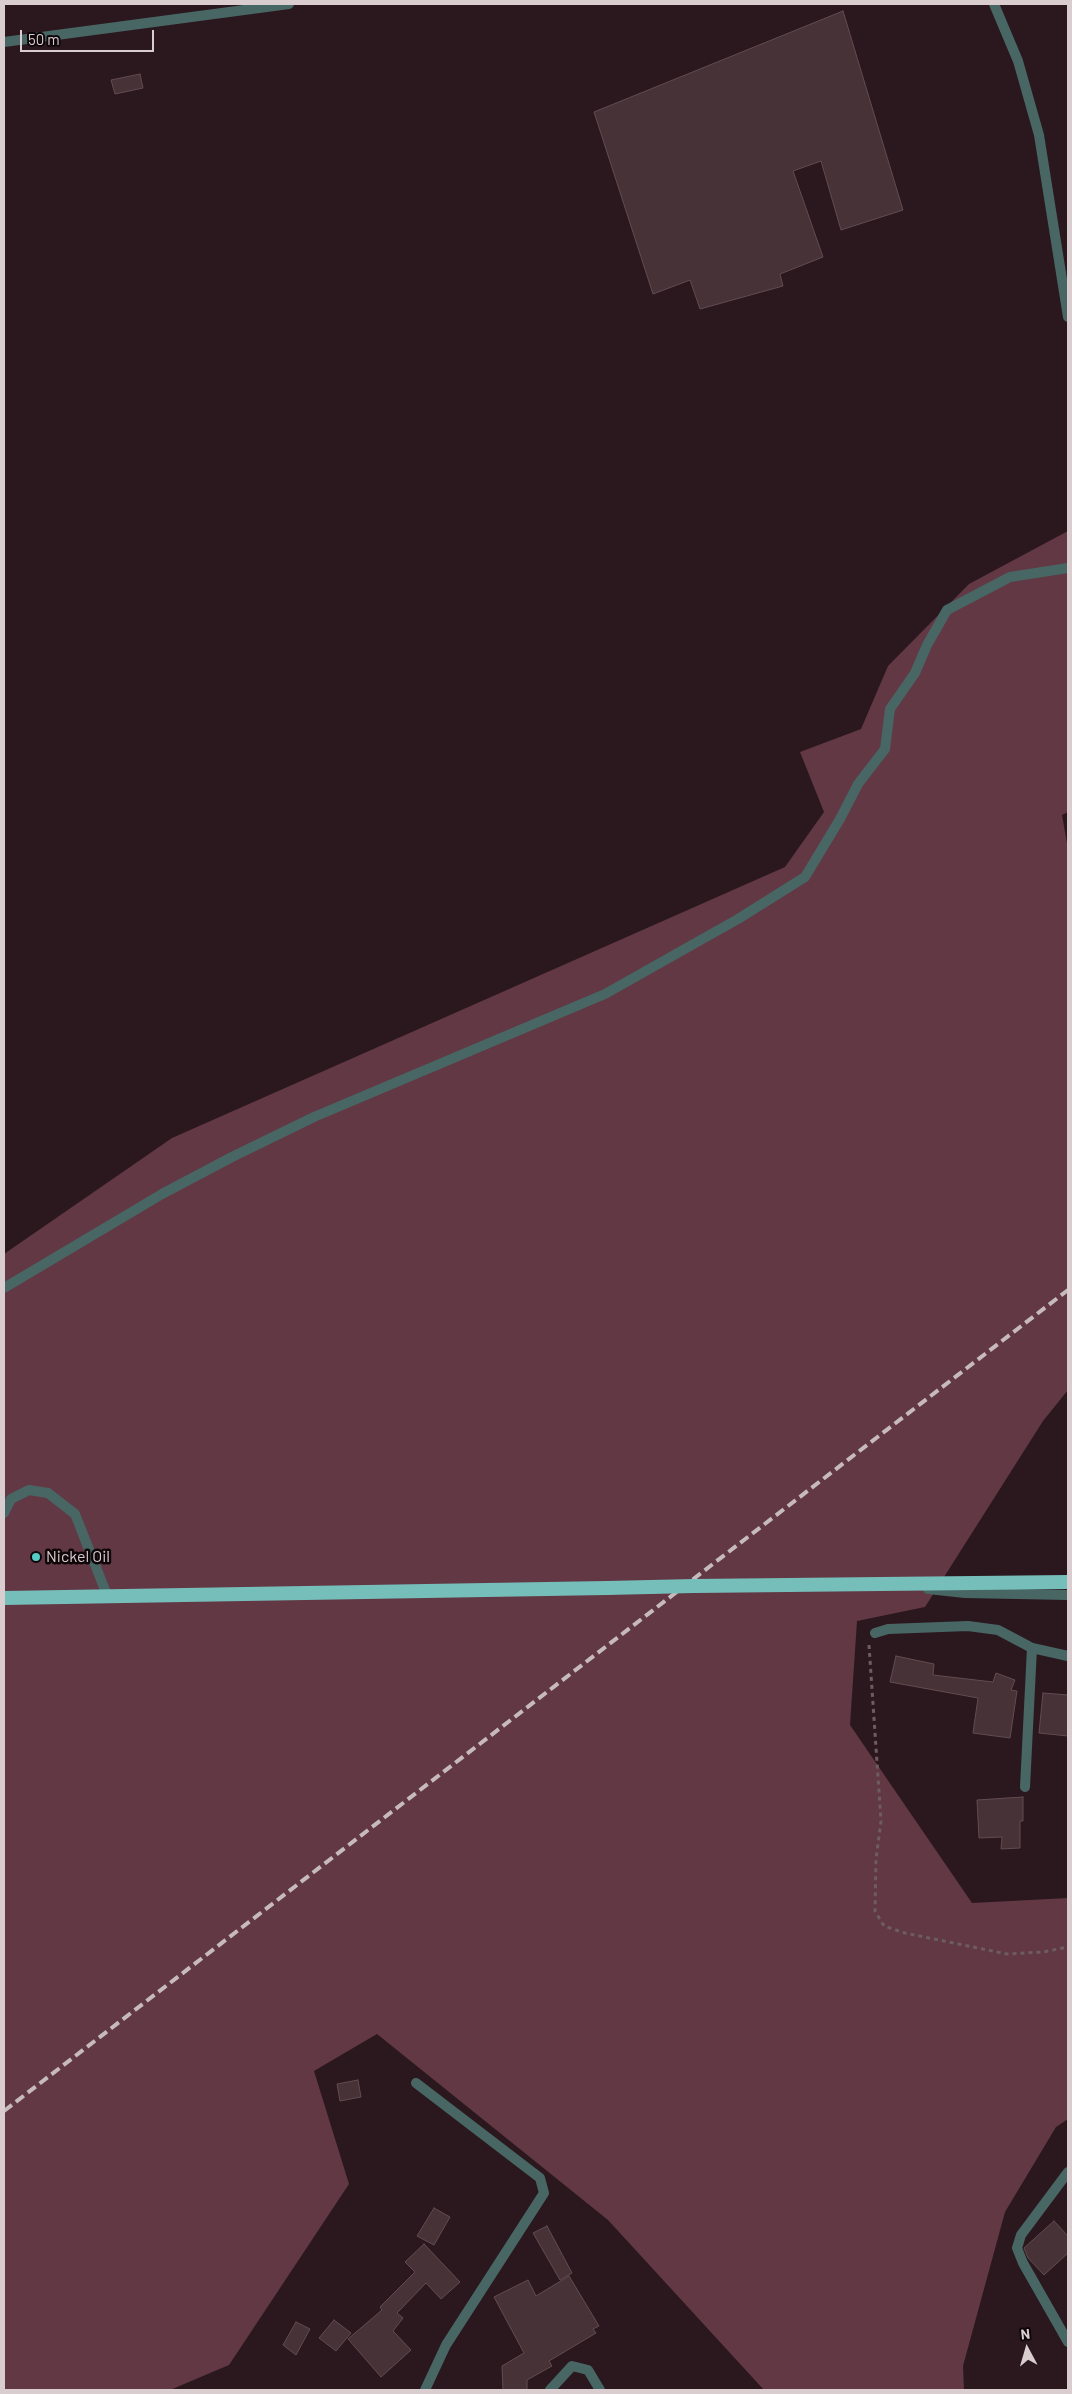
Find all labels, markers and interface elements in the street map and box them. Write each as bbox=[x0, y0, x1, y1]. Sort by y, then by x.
scale bar bbox=[22, 20, 156, 52]
text: 50 m bbox=[28, 30, 60, 48]
place label: Nickel Oil bbox=[46, 1547, 110, 1567]
marker: Nickel Oil bbox=[30, 1551, 42, 1563]
north arrow bbox=[1002, 2324, 1052, 2374]
text: N bbox=[1020, 2325, 1031, 2343]

